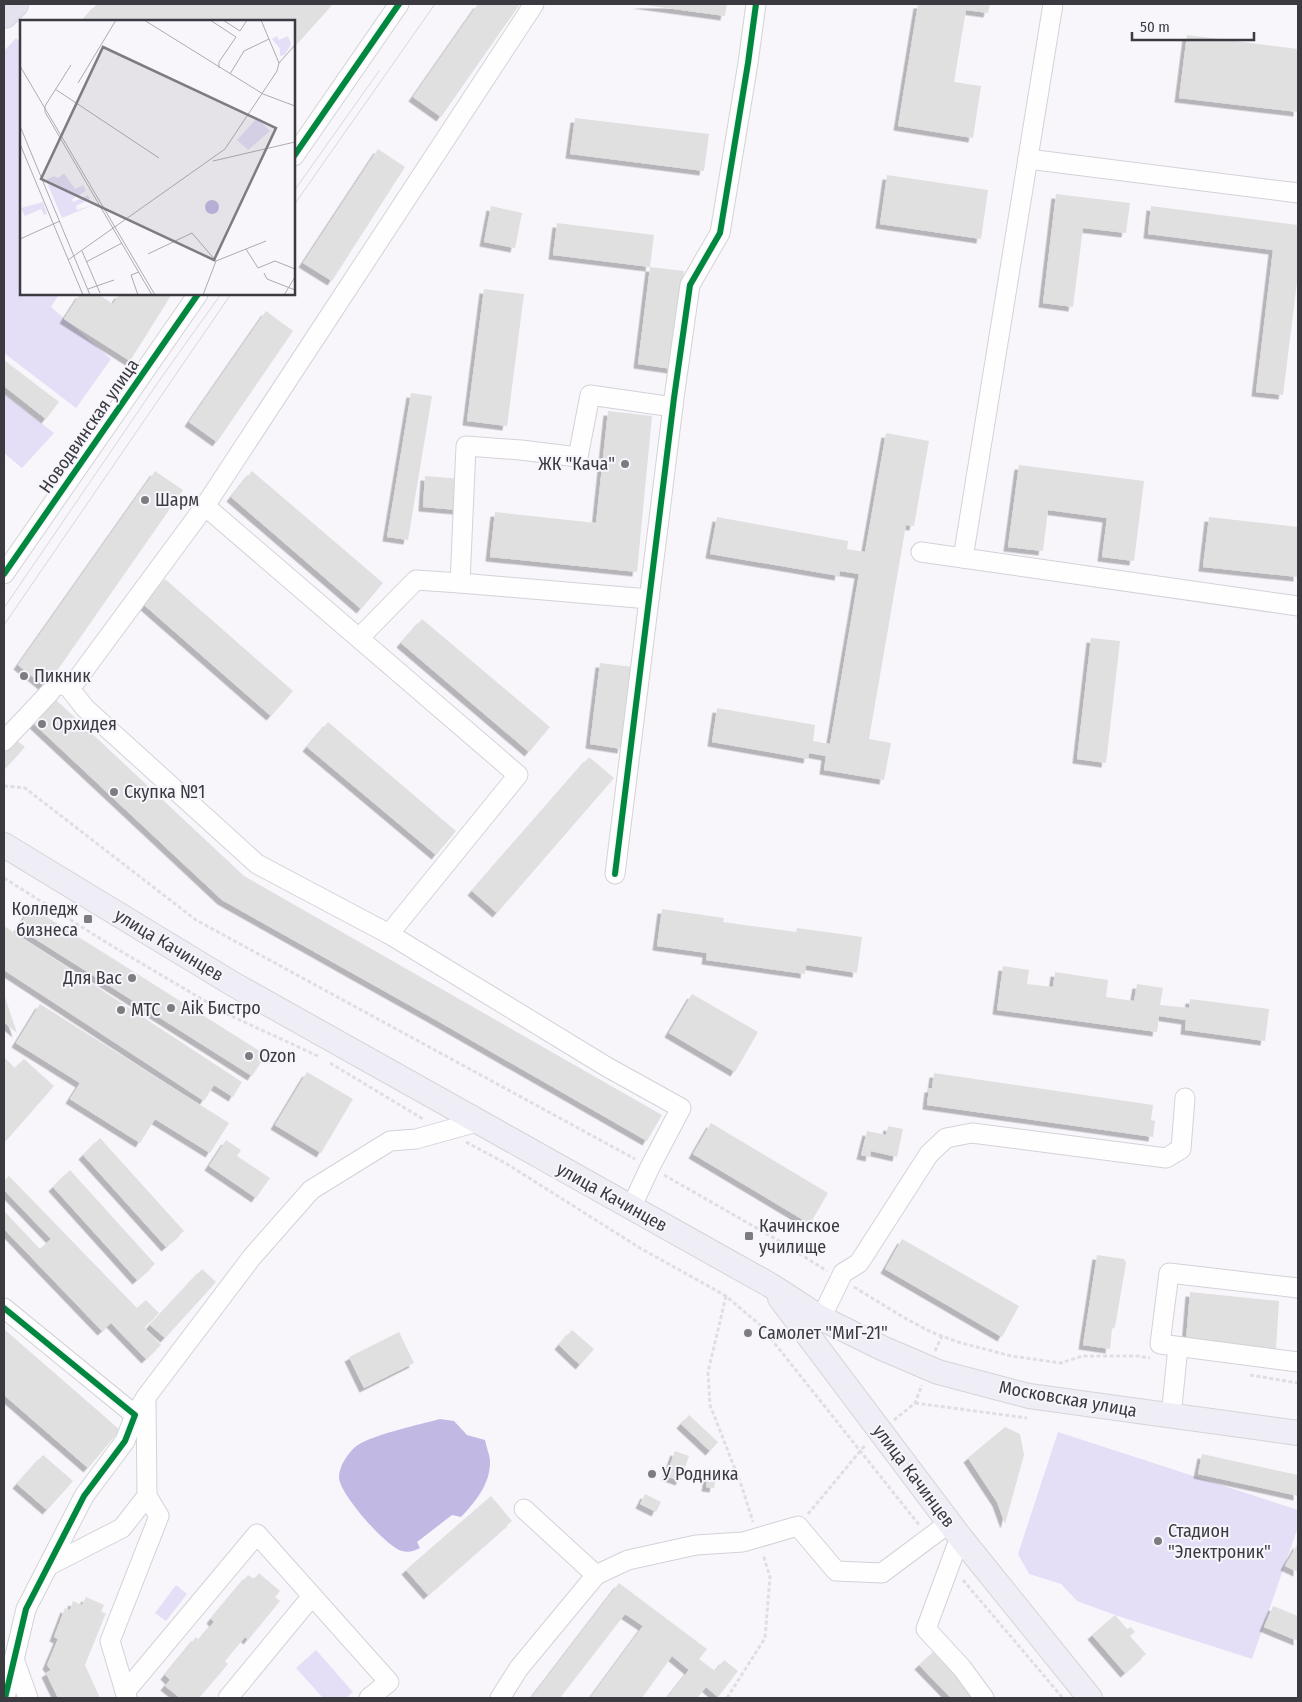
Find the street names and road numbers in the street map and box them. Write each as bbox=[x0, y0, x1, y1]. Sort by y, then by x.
street label: Новодвинская улица bbox=[34, 354, 144, 497]
street label: улица Качинцев bbox=[111, 904, 227, 986]
street label: улица Качинцев bbox=[553, 1158, 671, 1236]
street label: Московская улица bbox=[997, 1376, 1139, 1422]
street label: улица Качинцев bbox=[868, 1420, 960, 1532]

